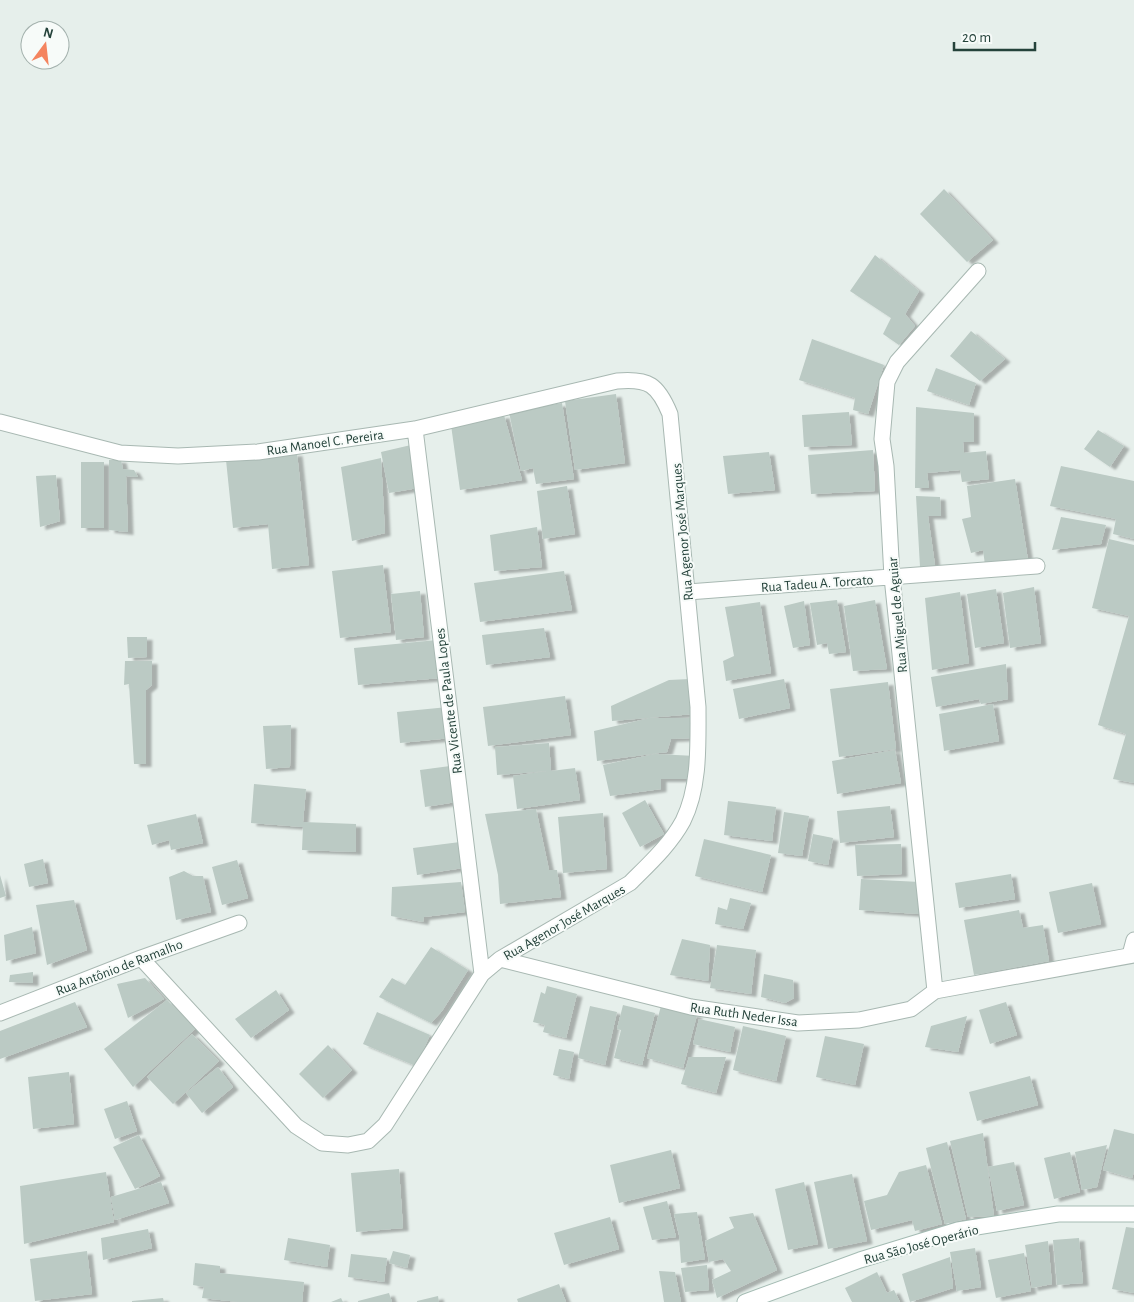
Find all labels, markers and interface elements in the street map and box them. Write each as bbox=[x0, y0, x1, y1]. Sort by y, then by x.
north arrow bbox=[20, 20, 70, 70]
scale bar bbox=[954, 20, 1035, 52]
text: N bbox=[42, 25, 55, 41]
text: 20 m bbox=[962, 30, 991, 45]
street label: Rua Manoel C. Pereira bbox=[266, 428, 385, 458]
street label: Rua Agenor José Marques bbox=[670, 463, 696, 601]
street label: Rua Miguel de Aguiar bbox=[886, 556, 910, 673]
street label: Rua Tadeu A. Torcato bbox=[760, 573, 874, 595]
street label: Rua Vicente de Paula Lopes bbox=[433, 627, 465, 775]
street label: Rua Agenor José Marques bbox=[501, 882, 628, 963]
street label: Rua Antônio de Ramalho bbox=[54, 937, 185, 999]
street label: Rua Ruth Neder Issa bbox=[689, 1000, 799, 1030]
street label: Rua São José Operário bbox=[862, 1223, 980, 1267]

